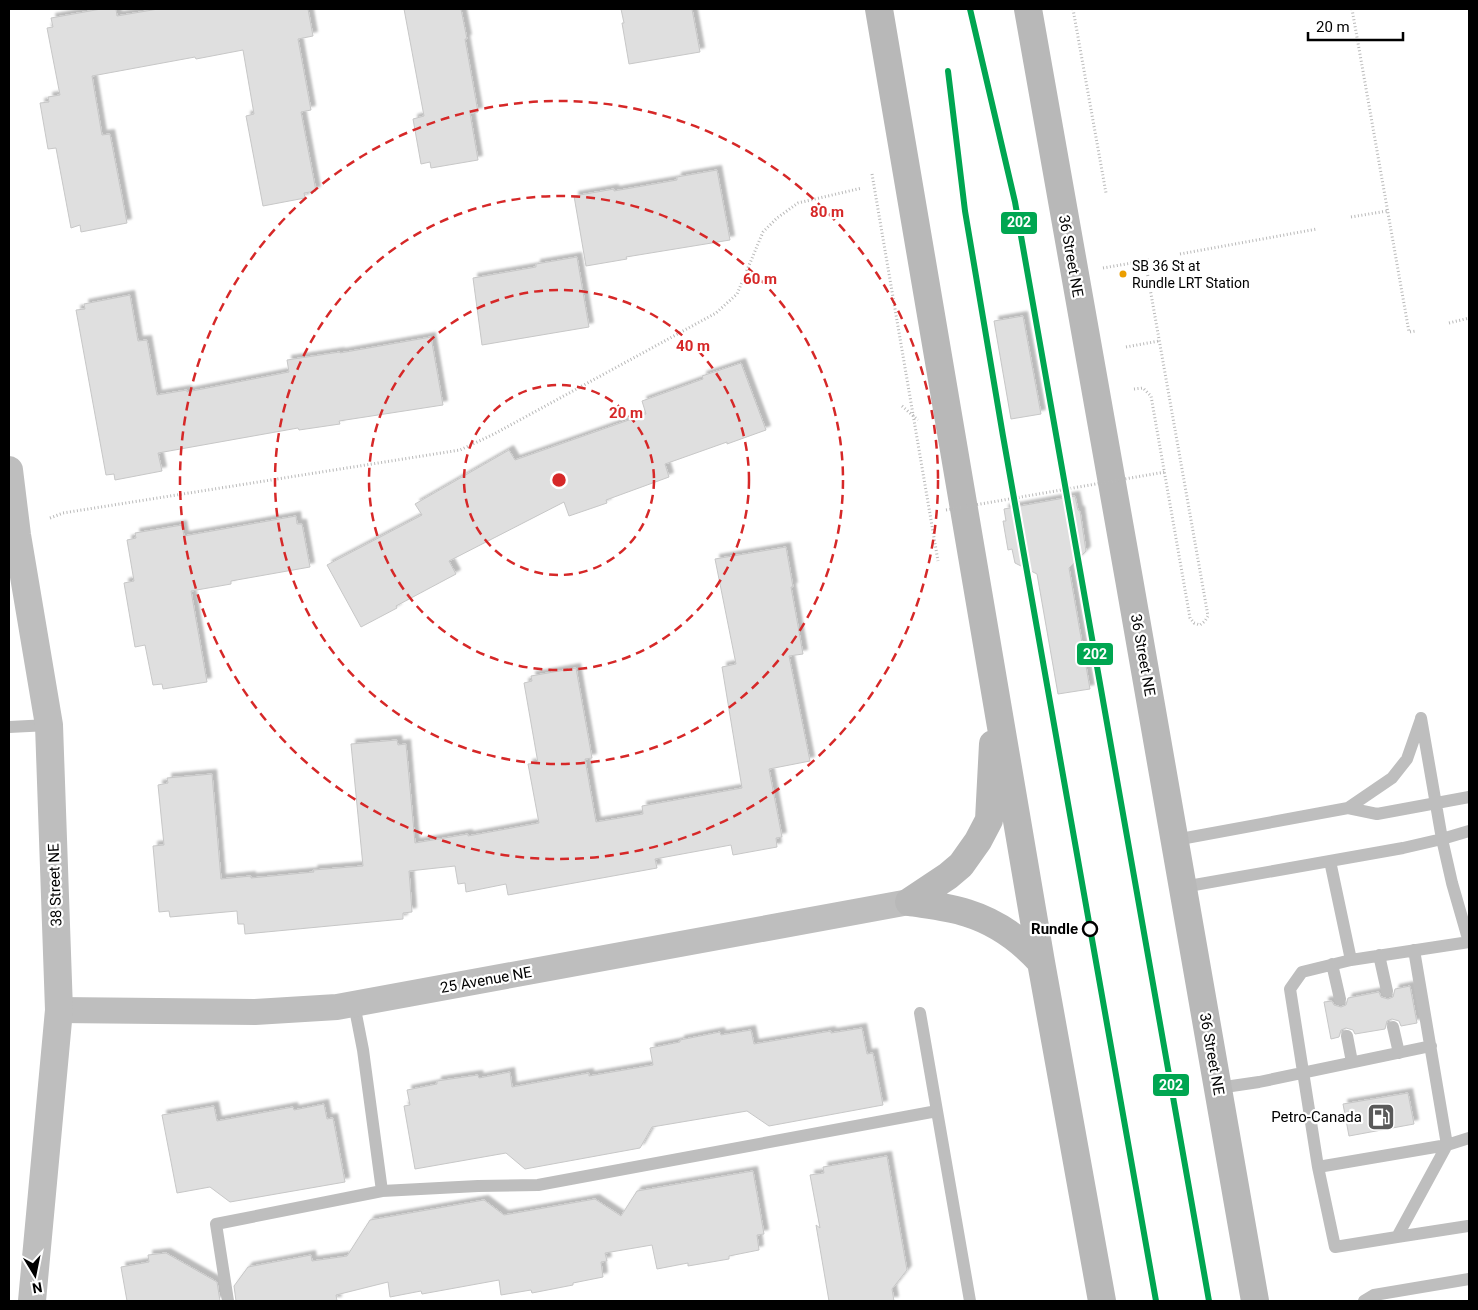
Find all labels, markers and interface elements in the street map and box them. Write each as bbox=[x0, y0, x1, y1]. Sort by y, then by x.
scale bar bbox=[1308, 10, 1403, 42]
text: 20 m bbox=[1316, 18, 1350, 36]
text: 80 m bbox=[810, 203, 844, 221]
line badge: 202 bbox=[1000, 211, 1038, 235]
text: 202 bbox=[1007, 214, 1031, 230]
street label: 36 Street NE bbox=[1055, 214, 1087, 299]
place label: SB 36 St at Rundle LRT Station bbox=[1132, 258, 1250, 291]
marker: SB 36 St at Rundle LRT Station bbox=[1118, 269, 1128, 279]
text: 60 m bbox=[743, 270, 777, 288]
text: 40 m bbox=[676, 337, 710, 355]
text: 20 m bbox=[609, 404, 643, 422]
centre of rings bbox=[550, 471, 568, 489]
street label: 36 Street NE bbox=[1127, 613, 1159, 698]
line badge: 202 bbox=[1076, 642, 1114, 666]
text: 202 bbox=[1083, 646, 1107, 662]
street label: 38 Street NE bbox=[45, 843, 65, 927]
place label: Rundle bbox=[1031, 920, 1078, 938]
marker: Rundle bbox=[1082, 921, 1098, 937]
street label: 25 Avenue NE bbox=[439, 963, 534, 997]
street label: 36 Street NE bbox=[1196, 1012, 1228, 1097]
line badge: 202 bbox=[1152, 1073, 1190, 1097]
text: 202 bbox=[1159, 1077, 1183, 1093]
fuel station icon: Petro-Canada bbox=[1366, 1102, 1396, 1132]
place label: Petro-Canada bbox=[1271, 1108, 1362, 1126]
north arrow bbox=[10, 1250, 60, 1300]
text: N bbox=[31, 1279, 44, 1297]

